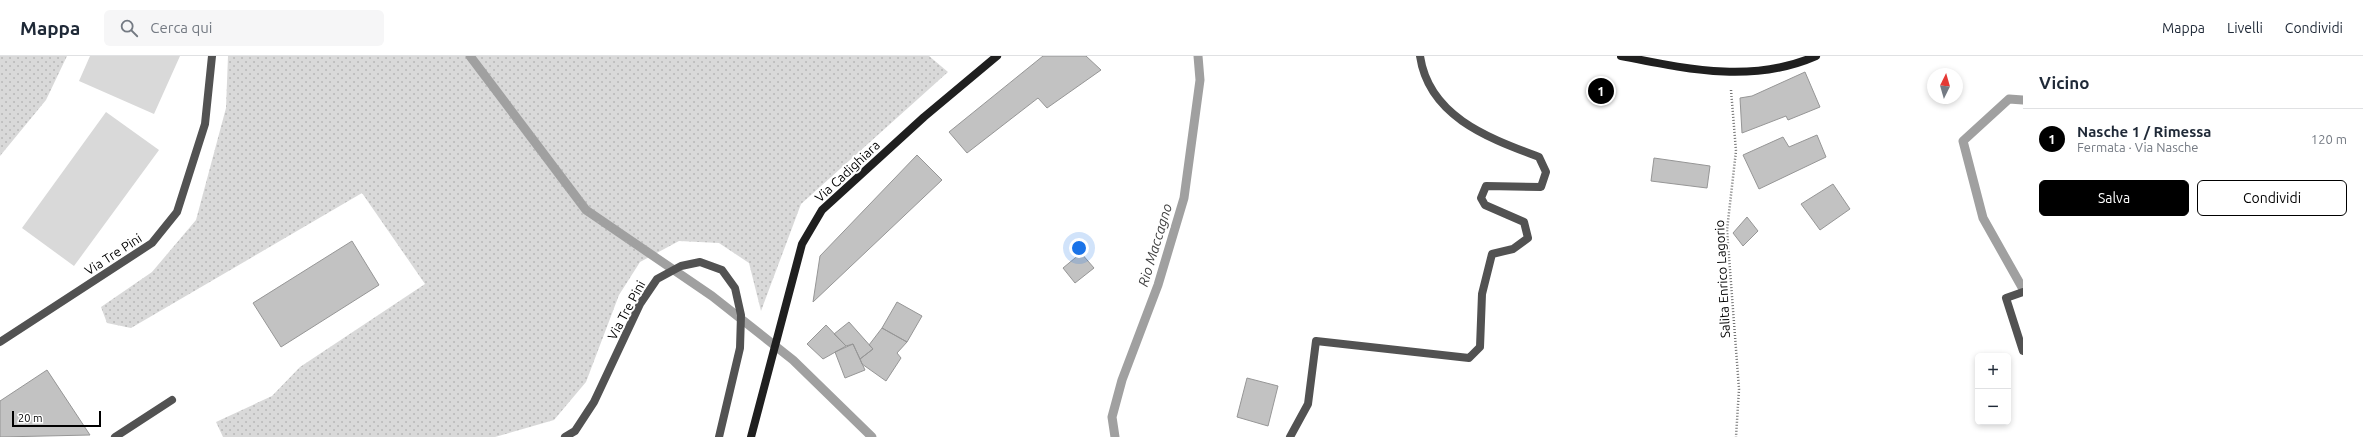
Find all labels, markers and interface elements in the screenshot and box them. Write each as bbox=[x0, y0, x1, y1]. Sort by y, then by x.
search box bbox=[104, 10, 384, 46]
text: Mappa bbox=[20, 17, 80, 39]
icon: search bbox=[118, 17, 140, 39]
text: Cerca qui bbox=[150, 19, 213, 36]
text: Mappa bbox=[2162, 20, 2205, 36]
text: Livelli bbox=[2227, 20, 2263, 36]
text: Condividi bbox=[2285, 20, 2343, 36]
north arrow bbox=[1927, 68, 1963, 104]
text: Vicino bbox=[2039, 73, 2089, 92]
pin: 1 bbox=[1588, 76, 1614, 106]
text: Nasche 1 / Rimessa bbox=[2077, 123, 2212, 140]
text: 1 bbox=[2048, 132, 2056, 146]
text: 120 m bbox=[2311, 132, 2347, 146]
street label: Via Cadighiara bbox=[812, 137, 882, 205]
text: Fermata · Via Nasche bbox=[2077, 140, 2199, 154]
button: Salva bbox=[2039, 180, 2189, 216]
button: Condividi bbox=[2197, 180, 2347, 216]
water label: Rio Maccagno bbox=[1135, 201, 1175, 288]
street label: Salita Enrico Lagorio bbox=[1712, 220, 1732, 338]
street label: Via Tre Pini bbox=[82, 230, 144, 278]
your location bbox=[1069, 238, 1089, 258]
street label: Via Tre Pini bbox=[605, 278, 647, 342]
map controls bbox=[1975, 353, 2011, 425]
button: + bbox=[1975, 353, 2011, 389]
button: − bbox=[1975, 389, 2011, 425]
scale bar bbox=[12, 409, 101, 428]
text: 20 m bbox=[18, 412, 42, 424]

